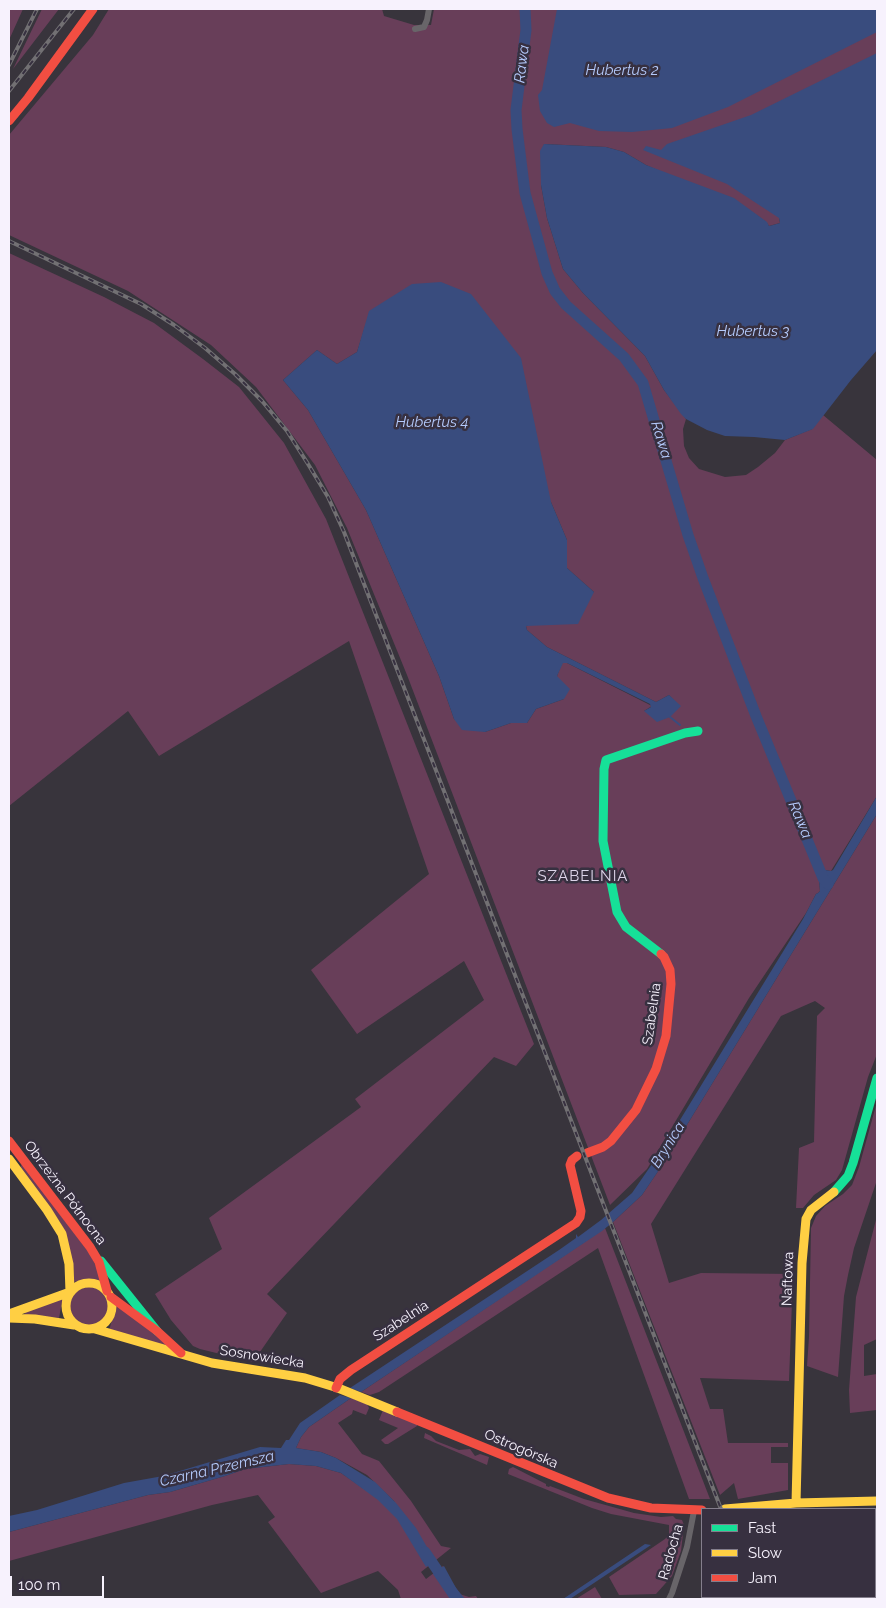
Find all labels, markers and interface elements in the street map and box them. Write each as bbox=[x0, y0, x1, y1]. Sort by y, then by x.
water label: Rawa bbox=[511, 44, 533, 84]
water label: Hubertus 2 bbox=[586, 61, 658, 79]
water label: Hubertus 3 bbox=[717, 322, 789, 340]
water label: Hubertus 4 bbox=[395, 413, 469, 431]
water label: Rawa bbox=[647, 419, 675, 461]
water label: Rawa bbox=[784, 799, 816, 841]
district label: SZABELNIA bbox=[536, 867, 630, 885]
street label: Szabelnia bbox=[639, 982, 665, 1046]
water label: Brynica bbox=[647, 1119, 689, 1171]
street label: Obrzeżna Północna bbox=[20, 1138, 110, 1248]
street label: Naftowa bbox=[779, 1252, 797, 1306]
street label: Szabelnia bbox=[370, 1297, 432, 1345]
street label: Sosnowiecka bbox=[219, 1342, 305, 1372]
street label: Ostrogórska bbox=[482, 1426, 560, 1472]
water label: Czarna Przemsza bbox=[158, 1447, 276, 1491]
legend bbox=[701, 1508, 876, 1598]
text: Fast bbox=[748, 1519, 776, 1537]
street label: Radocha bbox=[655, 1522, 687, 1582]
text: Slow bbox=[748, 1544, 782, 1562]
scale bar bbox=[12, 1566, 106, 1598]
text: Jam bbox=[748, 1569, 777, 1587]
text: 100 m bbox=[18, 1576, 60, 1594]

